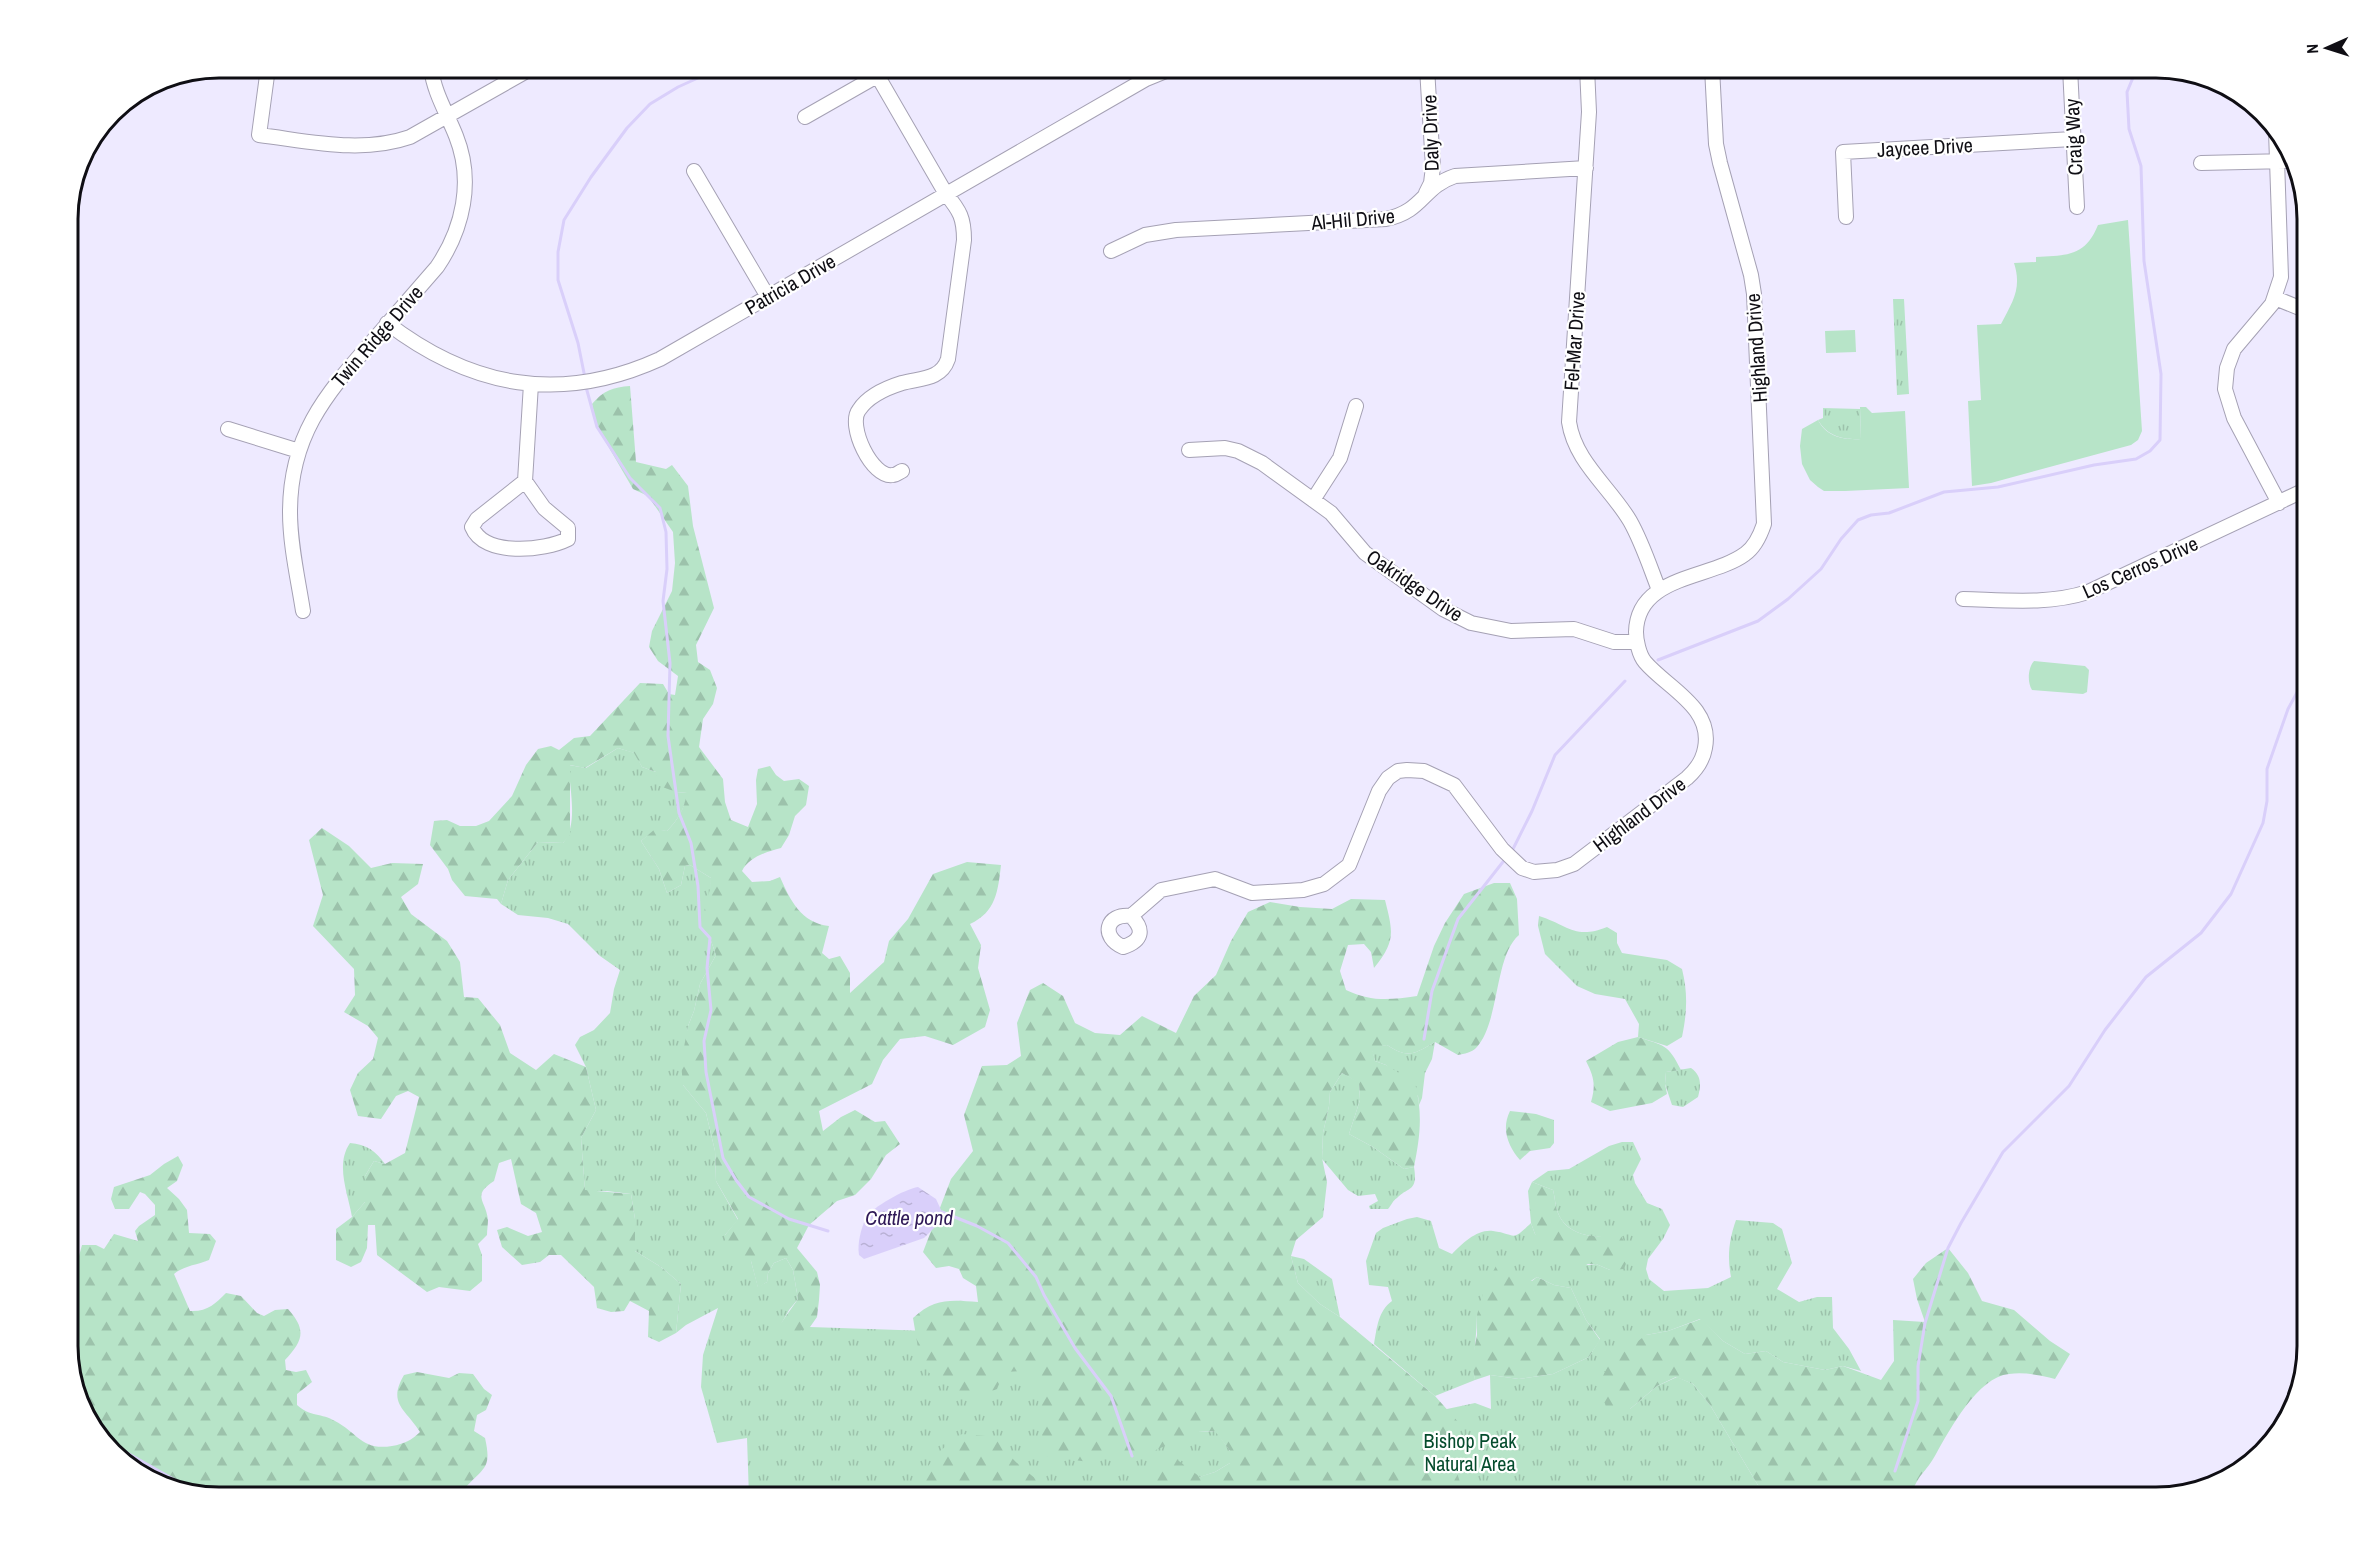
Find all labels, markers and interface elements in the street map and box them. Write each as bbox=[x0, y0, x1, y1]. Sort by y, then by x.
north arrow bbox=[2297, 18, 2357, 78]
text: N bbox=[2301, 43, 2323, 54]
street label: Daly Drive bbox=[1415, 94, 1445, 172]
street label: Craig Way bbox=[2057, 97, 2088, 176]
street label: Jaycee Drive bbox=[1877, 131, 1973, 163]
street label: Al-Hil Drive bbox=[1309, 202, 1396, 236]
street label: Patricia Drive bbox=[740, 247, 840, 321]
street label: Twin Ridge Drive bbox=[325, 279, 429, 393]
street label: Fel-Mar Drive bbox=[1557, 290, 1591, 392]
street label: Highland Drive bbox=[1739, 292, 1773, 404]
street label: Los Cerros Drive bbox=[2078, 529, 2202, 605]
street label: Oakridge Drive bbox=[1361, 543, 1469, 627]
street label: Highland Drive bbox=[1587, 770, 1691, 858]
water label: Cattle pond bbox=[865, 1203, 953, 1232]
park label: Bishop Peak Natural Area bbox=[1424, 1427, 1517, 1477]

